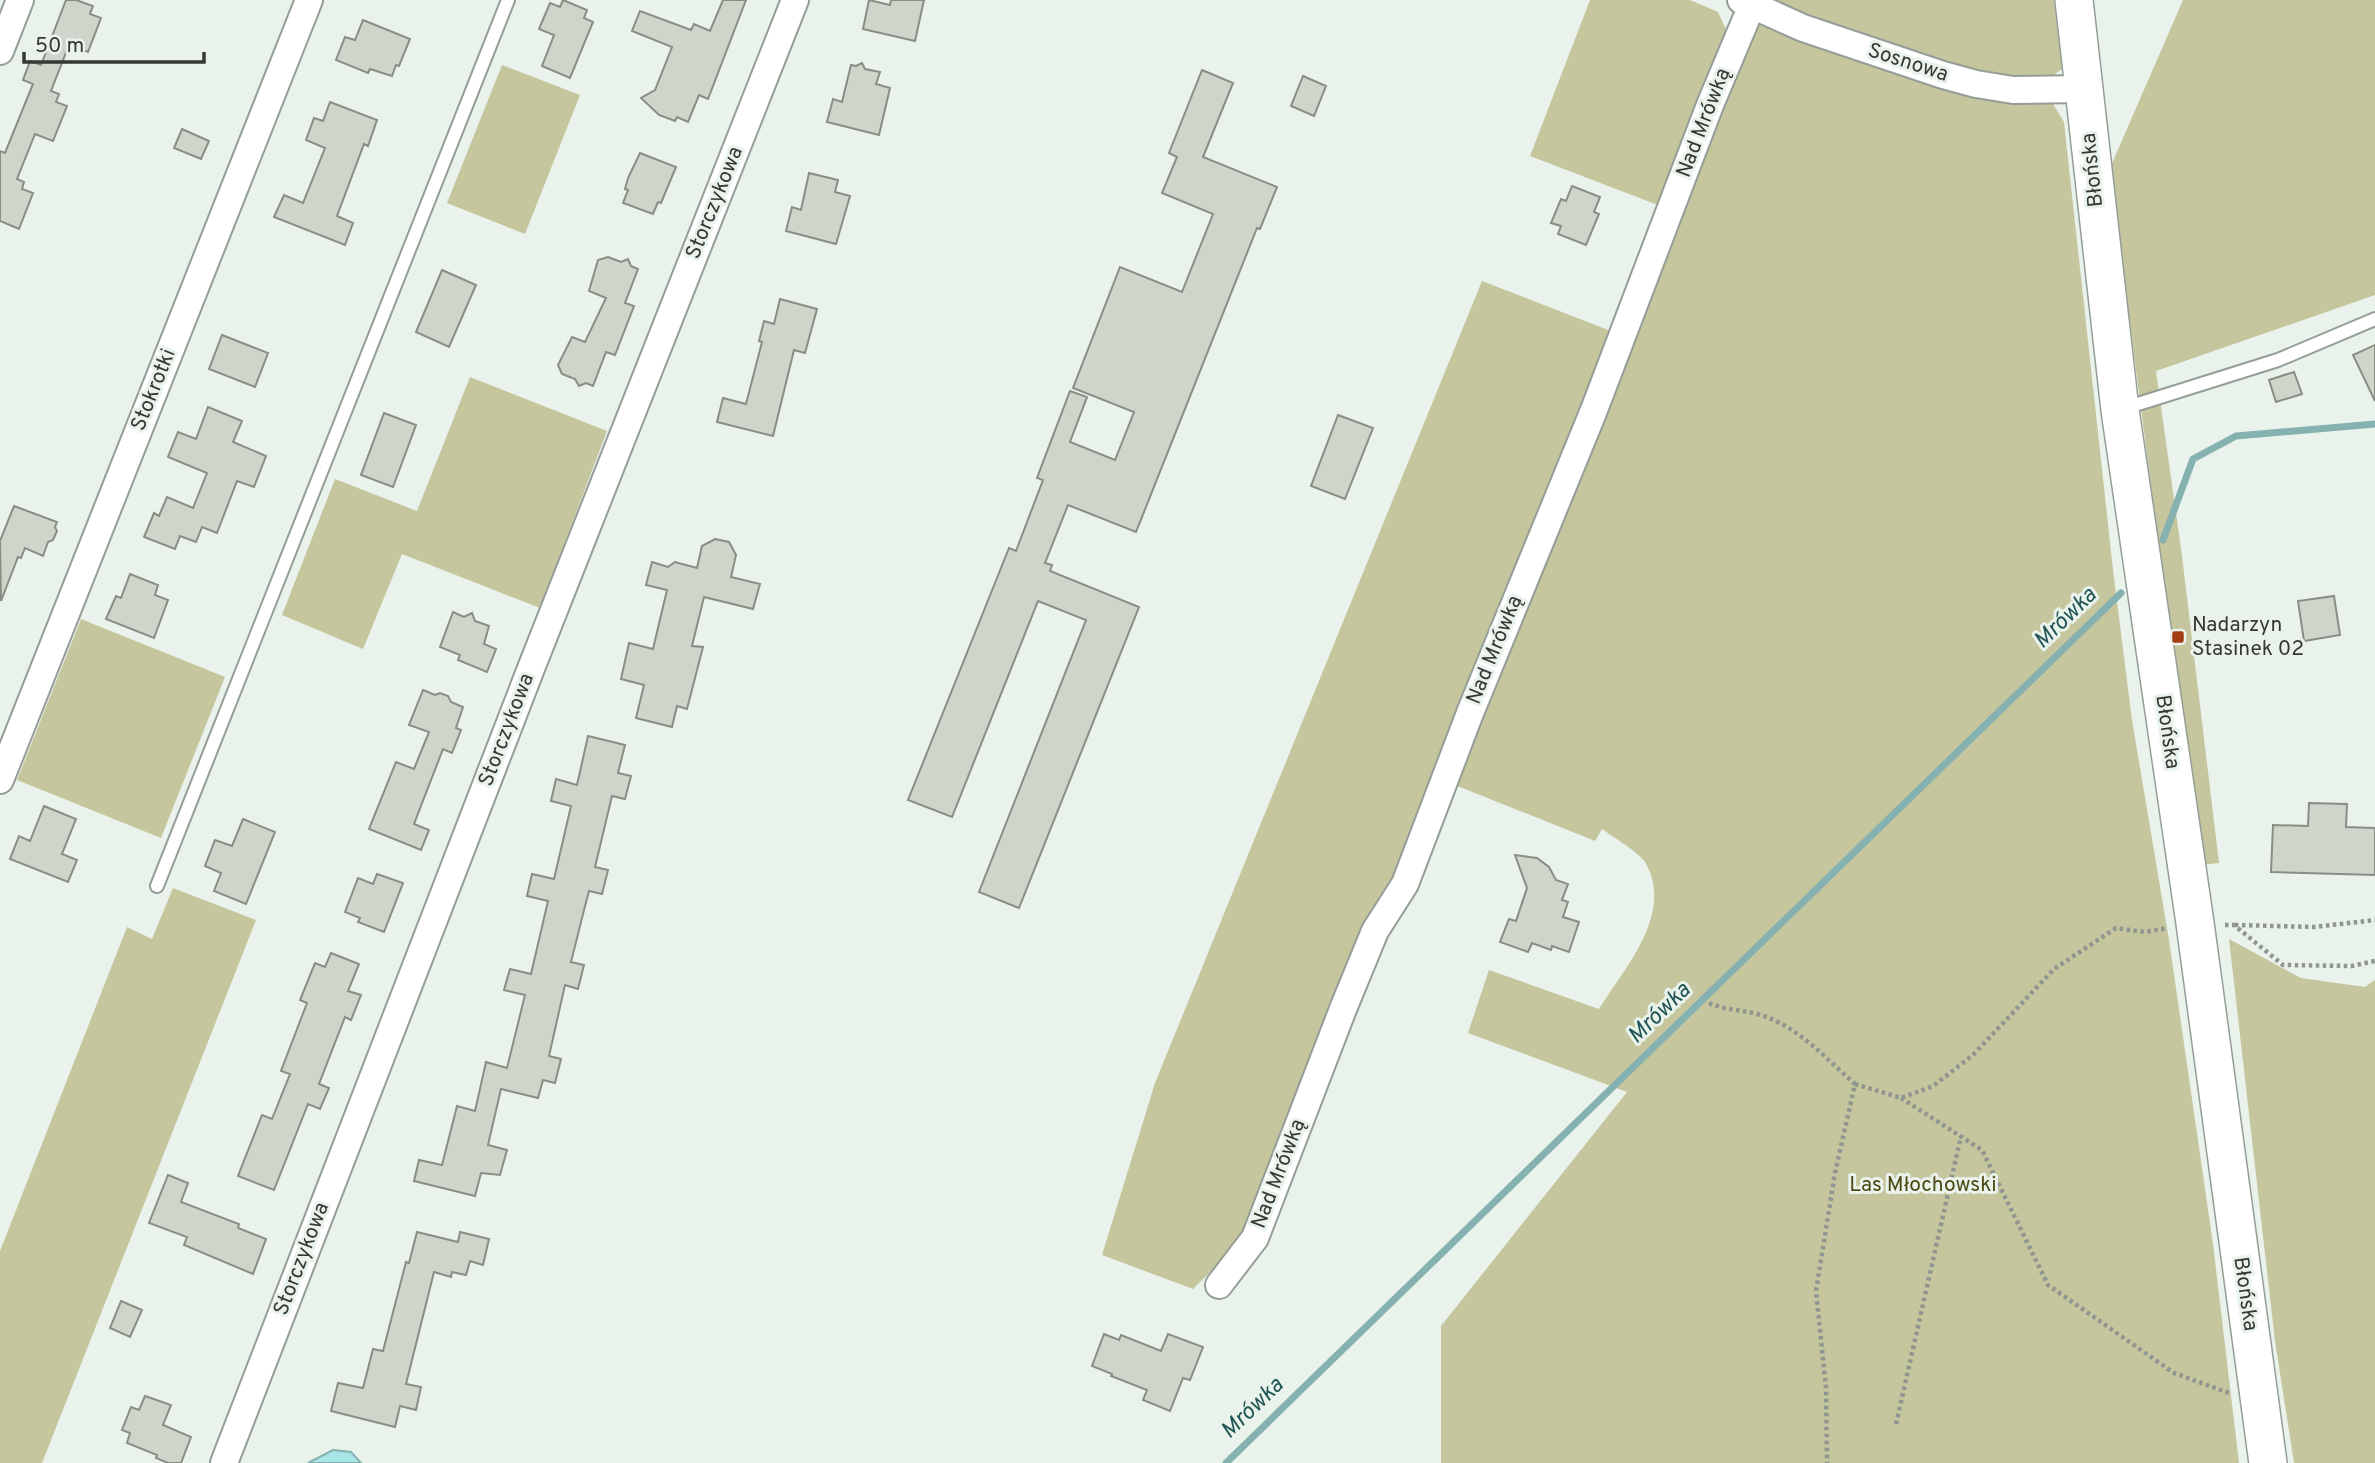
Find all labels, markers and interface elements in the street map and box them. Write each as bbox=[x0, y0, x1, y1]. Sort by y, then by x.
scale bar bbox=[24, 21, 205, 65]
text: 50 m bbox=[35, 33, 84, 60]
street label: Sosnowa bbox=[1864, 37, 1952, 89]
street label: Nad Mrówką bbox=[1671, 64, 1737, 182]
street label: Błońska bbox=[2076, 132, 2110, 208]
street label: Storczykowa bbox=[680, 143, 750, 263]
street label: Stokrotki bbox=[125, 345, 183, 435]
water label: Mrówka bbox=[2028, 582, 2104, 656]
street label: Nad Mrówką bbox=[1461, 592, 1529, 708]
place label: Nadarzyn Stasinek 02 bbox=[2192, 612, 2304, 663]
marker: Nadarzyn Stasinek 02 bbox=[2170, 629, 2186, 645]
street label: Storczykowa bbox=[473, 670, 541, 790]
street label: Błońska bbox=[2148, 693, 2186, 771]
water label: Mrówka bbox=[1622, 977, 1698, 1051]
street label: Nad Mrówką bbox=[1246, 1115, 1312, 1233]
park label: Las Młochowski bbox=[1849, 1172, 1997, 1199]
street label: Storczykowa bbox=[268, 1199, 336, 1319]
street label: Błońska bbox=[2226, 1255, 2264, 1333]
water label: Mrówka bbox=[1215, 1372, 1291, 1446]

